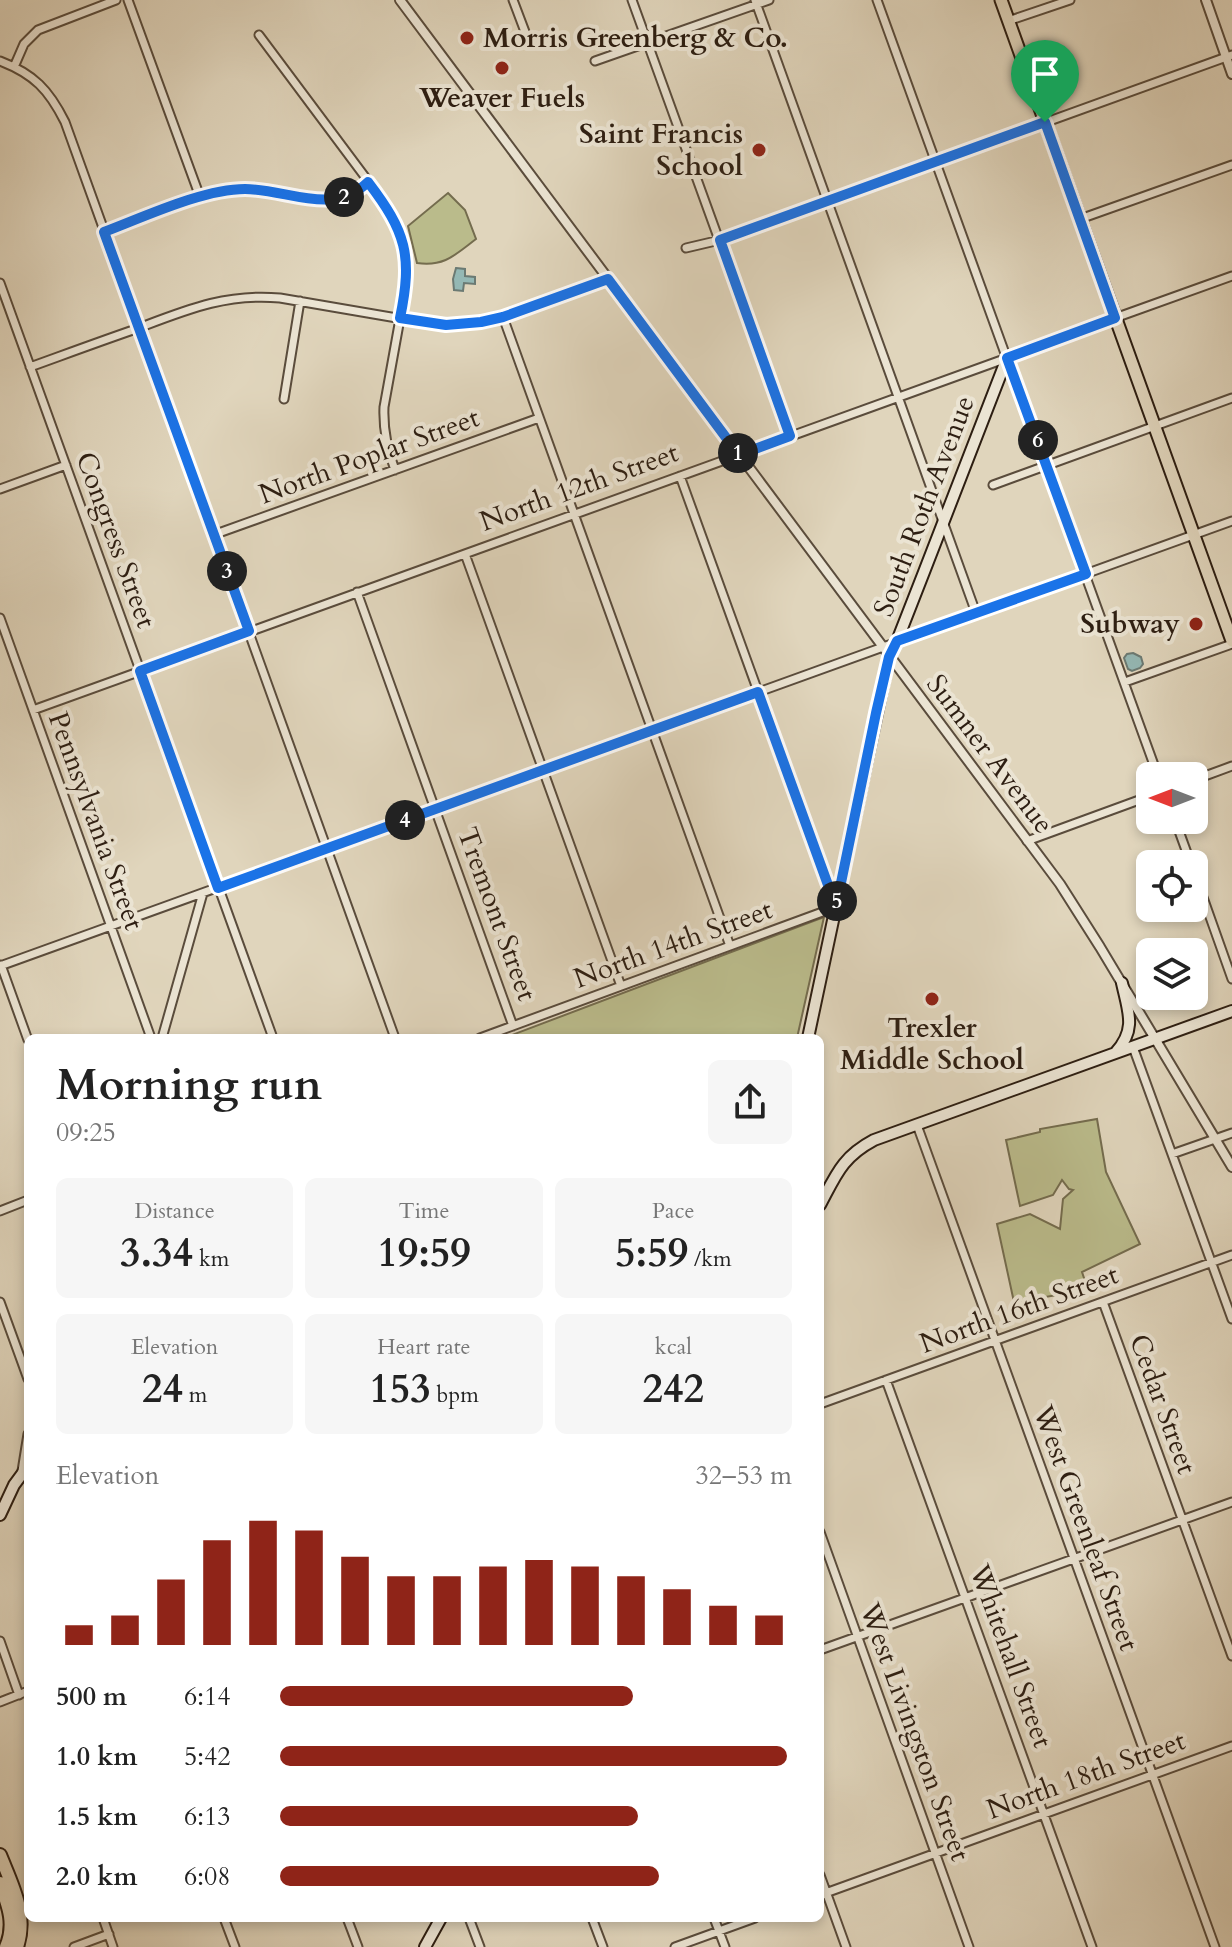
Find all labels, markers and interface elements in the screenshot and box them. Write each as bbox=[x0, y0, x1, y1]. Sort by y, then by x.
place label: Morris Greenberg & Co. bbox=[483, 19, 788, 57]
marker: Morris Greenberg & Co. bbox=[458, 29, 476, 47]
pin bbox=[1011, 40, 1079, 122]
icon: arrive bbox=[1023, 52, 1067, 96]
marker: Weaver Fuels bbox=[493, 59, 511, 77]
place label: Weaver Fuels bbox=[418, 79, 585, 117]
place label: Saint Francis School bbox=[579, 115, 743, 185]
marker: Saint Francis School bbox=[750, 141, 768, 159]
pin: 2 bbox=[324, 177, 364, 217]
text: 2 bbox=[338, 182, 350, 212]
street label: South Roth Avenue bbox=[864, 390, 984, 622]
street label: North Poplar Street bbox=[254, 398, 485, 514]
pin: 6 bbox=[1018, 420, 1058, 460]
text: 6 bbox=[1032, 425, 1044, 455]
street label: North 12th Street bbox=[474, 433, 684, 541]
pin: 1 bbox=[718, 433, 758, 473]
text: 1 bbox=[732, 438, 744, 468]
street label: Congress Street bbox=[67, 447, 165, 633]
pin: 3 bbox=[207, 551, 247, 591]
text: 3 bbox=[221, 556, 233, 586]
place label: Subway bbox=[1080, 605, 1180, 643]
marker: Subway bbox=[1187, 615, 1205, 633]
street label: Sumner Avenue bbox=[918, 667, 1062, 841]
street label: Pennsylvania Street bbox=[39, 707, 153, 935]
north arrow bbox=[1136, 762, 1208, 834]
map controls bbox=[1136, 762, 1208, 1010]
pin: 4 bbox=[385, 800, 425, 840]
text: 4 bbox=[399, 805, 411, 835]
street label: Tremont Street bbox=[448, 822, 546, 1006]
button: locate bbox=[1136, 850, 1208, 922]
pin: 5 bbox=[817, 881, 857, 921]
text: 5 bbox=[831, 886, 843, 916]
street label: North 14th Street bbox=[568, 890, 778, 998]
button: layers bbox=[1136, 938, 1208, 1010]
marker: Trexler Middle School bbox=[923, 990, 941, 1008]
place label: Trexler Middle School bbox=[840, 1009, 1024, 1079]
text: Morning run bbox=[56, 1055, 322, 1115]
button: share bbox=[708, 1060, 792, 1144]
text: 09:25 bbox=[56, 1115, 116, 1150]
text: Distance bbox=[134, 1196, 215, 1226]
text: Time bbox=[399, 1196, 449, 1226]
text: Pace bbox=[652, 1196, 695, 1226]
text: 3.34 bbox=[120, 1226, 193, 1281]
text: 19:59 bbox=[377, 1226, 471, 1281]
text: 5:59 bbox=[615, 1226, 688, 1281]
text: km bbox=[193, 1244, 229, 1274]
text: /km bbox=[688, 1244, 732, 1274]
street label: North 16th Street bbox=[914, 1255, 1124, 1363]
street label: Cedar Street bbox=[1120, 1329, 1206, 1479]
text: Elevation bbox=[131, 1332, 218, 1362]
text: Heart rate bbox=[377, 1332, 471, 1362]
text: kcal bbox=[655, 1332, 692, 1362]
text: 24 bbox=[142, 1362, 183, 1417]
text: 153 bbox=[369, 1362, 431, 1417]
text: 242 bbox=[643, 1362, 704, 1417]
text: m bbox=[183, 1380, 207, 1410]
text: bpm bbox=[431, 1380, 479, 1410]
street label: West Greenleaf Street bbox=[1024, 1399, 1148, 1656]
text: Elevation bbox=[56, 1458, 159, 1493]
text: 32–53 m bbox=[695, 1458, 792, 1493]
street label: Whitehall Street bbox=[960, 1558, 1062, 1753]
street label: West Livingston Street bbox=[850, 1597, 979, 1866]
text: 500 m bbox=[56, 1679, 127, 1714]
text: 6:14 bbox=[184, 1679, 231, 1714]
street label: North 18th Street bbox=[981, 1721, 1191, 1829]
text: 1.0 km bbox=[56, 1739, 137, 1774]
text: 5:42 bbox=[184, 1739, 231, 1774]
text: 1.5 km bbox=[56, 1799, 137, 1834]
text: 6:13 bbox=[184, 1799, 231, 1834]
text: 2.0 km bbox=[56, 1859, 137, 1894]
text: 6:08 bbox=[184, 1859, 231, 1894]

